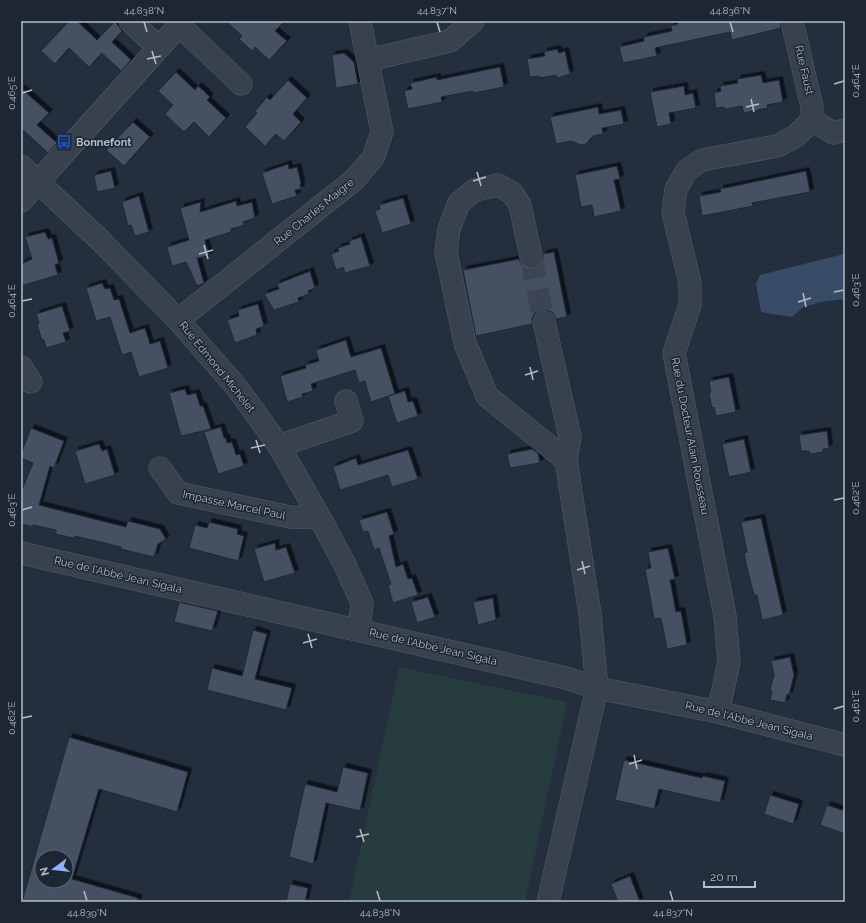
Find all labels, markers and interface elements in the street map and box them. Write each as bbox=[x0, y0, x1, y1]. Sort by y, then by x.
text: 44.838°N bbox=[124, 5, 164, 16]
text: 44.837°N bbox=[417, 5, 457, 16]
text: 44.836°N bbox=[710, 5, 750, 16]
street label: Rue Faust bbox=[792, 44, 816, 96]
text: 0.464°E bbox=[850, 64, 861, 98]
text: 0.465°E bbox=[6, 76, 17, 110]
bus stop icon: Bonnefont bbox=[55, 133, 73, 151]
place label: Bonnefont bbox=[76, 136, 132, 149]
street label: Rue Charles Maigre bbox=[271, 175, 357, 248]
text: 0.463°E bbox=[850, 273, 861, 307]
text: 0.464°E bbox=[6, 284, 17, 318]
street label: Rue Edmond Michelet bbox=[176, 319, 258, 415]
street label: Rue du Docteur Alain Rousseau bbox=[668, 356, 712, 516]
text: 0.462°E bbox=[850, 481, 861, 515]
street label: Impasse Marcel Paul bbox=[181, 488, 287, 522]
text: 0.463°E bbox=[6, 493, 17, 527]
street label: Rue de l'Abbé Jean Sigala bbox=[53, 554, 183, 596]
street label: Rue de l'Abbé Jean Sigala bbox=[368, 626, 498, 668]
text: 0.461°E bbox=[850, 690, 861, 722]
street label: Rue de l'Abbé Jean Sigala bbox=[684, 699, 814, 743]
text: 0.462°E bbox=[6, 701, 17, 735]
north arrow bbox=[34, 849, 74, 889]
scale bar bbox=[704, 863, 755, 889]
text: N bbox=[37, 866, 52, 877]
text: 20 m bbox=[710, 870, 738, 884]
text: 44.839°N bbox=[67, 907, 107, 918]
text: 44.838°N bbox=[360, 907, 400, 918]
text: 44.837°N bbox=[653, 907, 693, 918]

